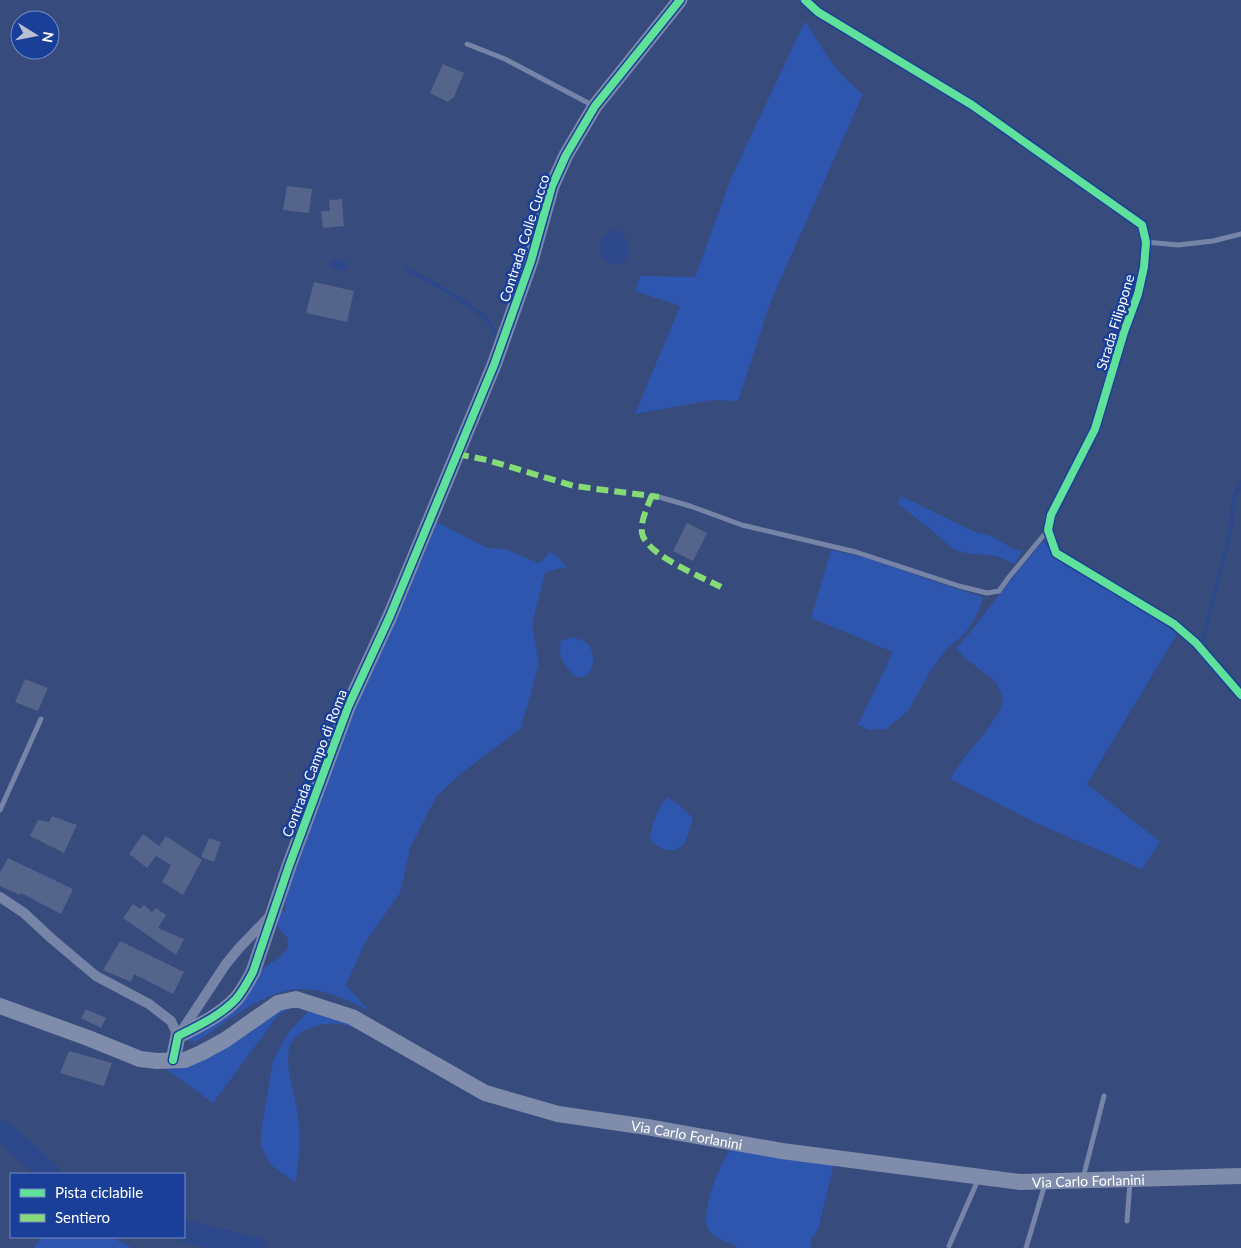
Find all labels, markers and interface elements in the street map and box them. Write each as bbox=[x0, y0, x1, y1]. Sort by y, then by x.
north arrow bbox=[10, 10, 60, 60]
text: N bbox=[39, 31, 58, 44]
street label: Contrada Colle Cucco bbox=[495, 172, 553, 304]
street label: Strada Filippone bbox=[1092, 272, 1138, 372]
street label: Contrada Campo di Roma bbox=[278, 687, 350, 839]
street label: Via Carlo Forlanini bbox=[630, 1116, 744, 1152]
street label: Via Carlo Forlanini bbox=[1032, 1170, 1145, 1190]
legend bbox=[10, 1173, 185, 1238]
text: Pista ciclabile bbox=[55, 1183, 143, 1201]
text: Sentiero bbox=[55, 1208, 110, 1226]

